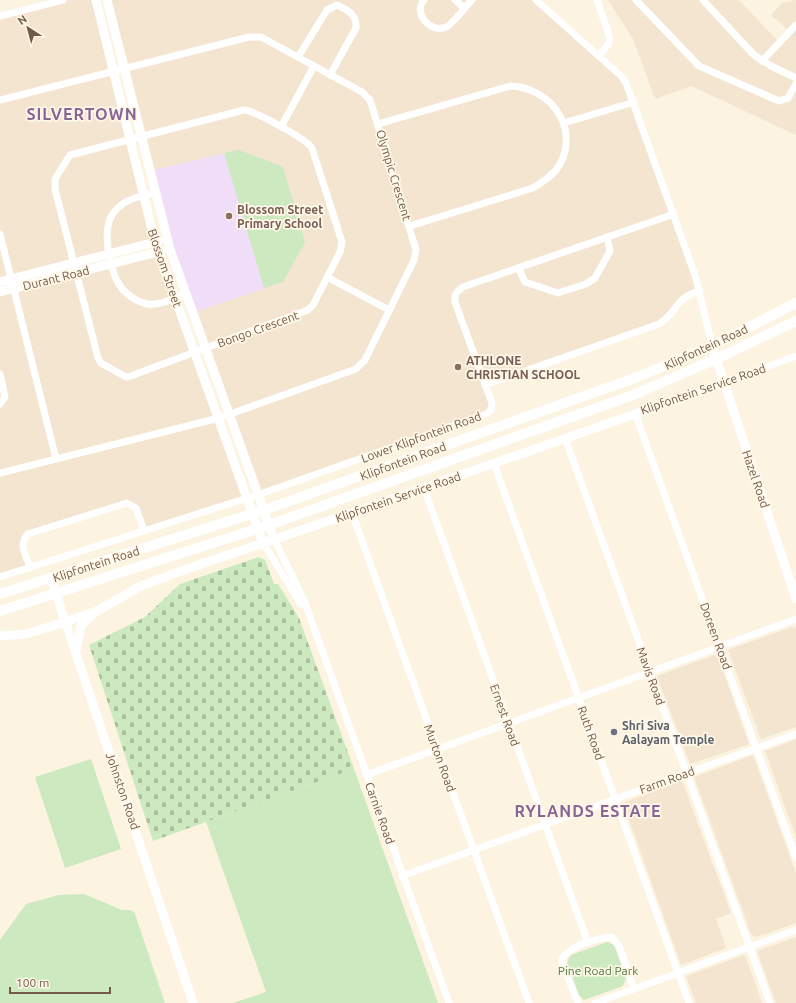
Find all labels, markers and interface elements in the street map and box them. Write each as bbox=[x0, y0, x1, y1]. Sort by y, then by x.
north arrow bbox=[8, 8, 48, 48]
text: N bbox=[15, 13, 29, 27]
district label: SILVERTOWN bbox=[26, 105, 138, 123]
street label: Olympic Crescent bbox=[374, 128, 414, 222]
place label: Blossom Street Primary School bbox=[237, 203, 323, 230]
marker: Blossom Street Primary School bbox=[224, 211, 234, 221]
street label: Blossom Street bbox=[146, 227, 185, 309]
street label: Durant Road bbox=[21, 263, 91, 293]
street label: Bongo Crescent bbox=[216, 308, 301, 350]
street label: Klipfontein Road bbox=[662, 322, 750, 372]
place label: ATHLONE CHRISTIAN SCHOOL bbox=[466, 354, 581, 381]
street label: Klipfontein Service Road bbox=[639, 361, 767, 417]
marker: ATHLONE CHRISTIAN SCHOOL bbox=[453, 362, 463, 372]
street label: Lower Klipfontein Road bbox=[359, 409, 483, 465]
street label: Klipfontein Road bbox=[358, 439, 448, 483]
street label: Hazel Road bbox=[740, 448, 772, 510]
street label: Klipfontein Service Road bbox=[334, 469, 462, 525]
street label: Klipfontein Road bbox=[51, 544, 141, 584]
street label: Doreen Road bbox=[698, 601, 734, 671]
street label: Mavis Road bbox=[634, 645, 668, 707]
street label: Ernest Road bbox=[488, 682, 522, 748]
street label: Ruth Road bbox=[575, 704, 607, 762]
place label: Shri Siva Aalayam Temple bbox=[622, 719, 714, 746]
street label: Murton Road bbox=[422, 723, 458, 793]
marker: Shri Siva Aalayam Temple bbox=[609, 727, 619, 737]
street label: Johnston Road bbox=[104, 751, 142, 831]
street label: Farm Road bbox=[638, 764, 696, 796]
street label: Carnie Road bbox=[363, 780, 397, 846]
district label: RYLANDS ESTATE bbox=[514, 802, 662, 820]
park label: Pine Road Park bbox=[558, 964, 638, 977]
scale bar bbox=[10, 969, 110, 995]
text: 100 m bbox=[16, 976, 49, 989]

